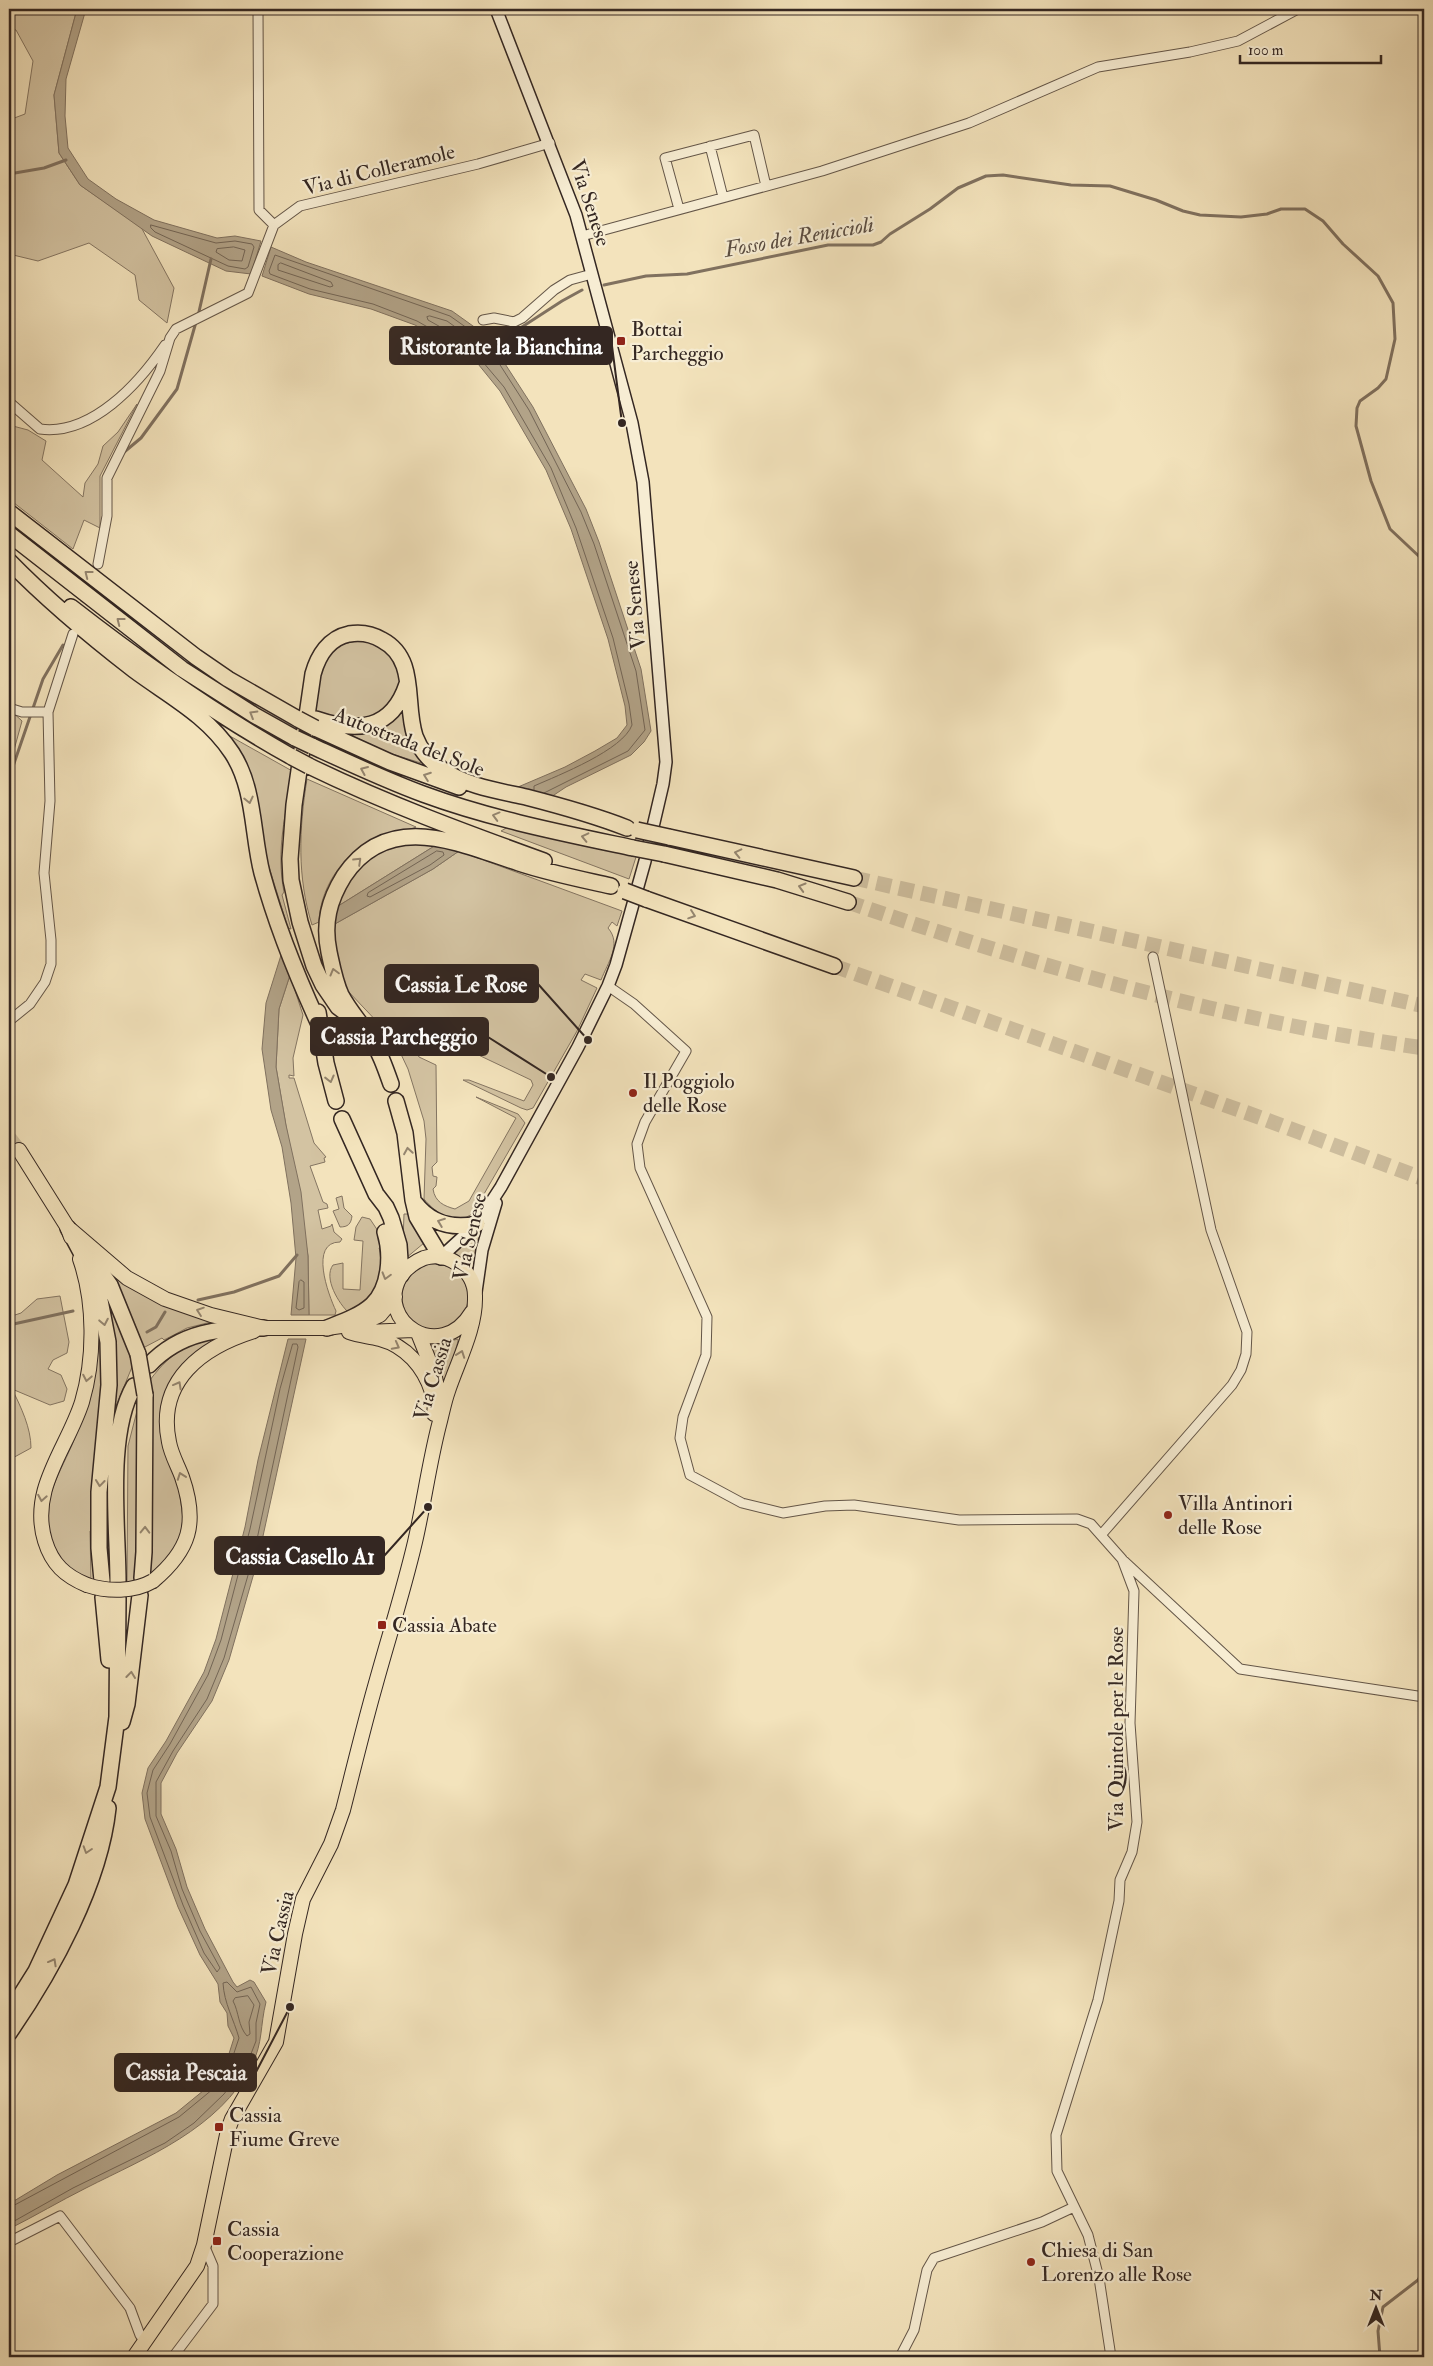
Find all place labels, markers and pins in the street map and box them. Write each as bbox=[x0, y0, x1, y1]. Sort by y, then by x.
place label: Bottai Parcheggio bbox=[631, 316, 724, 367]
callout: Ristorante la Bianchina bbox=[390, 327, 612, 364]
marker: Bottai Parcheggio bbox=[615, 335, 627, 347]
callout: Cassia Le Rose bbox=[385, 965, 538, 1002]
callout: Cassia Parcheggio bbox=[311, 1018, 488, 1055]
place label: Il Poggiolo delle Rose bbox=[643, 1068, 735, 1119]
marker: Il Poggiolo delle Rose bbox=[627, 1087, 639, 1099]
place label: Villa Antinori delle Rose bbox=[1178, 1490, 1293, 1541]
marker: Villa Antinori delle Rose bbox=[1162, 1509, 1174, 1521]
callout: Cassia Casello A1 bbox=[215, 1537, 384, 1574]
place label: Cassia Abate bbox=[392, 1612, 497, 1639]
marker: Cassia Abate bbox=[376, 1619, 388, 1631]
callout: Cassia Pescaia bbox=[115, 2054, 256, 2091]
place label: Cassia Fiume Greve bbox=[229, 2102, 340, 2153]
marker: Cassia Fiume Greve bbox=[213, 2121, 225, 2133]
place label: Cassia Cooperazione bbox=[227, 2216, 344, 2267]
marker: Cassia Cooperazione bbox=[211, 2235, 223, 2247]
place label: Chiesa di San Lorenzo alle Rose bbox=[1041, 2237, 1192, 2288]
marker: Chiesa di San Lorenzo alle Rose bbox=[1025, 2256, 1037, 2268]

